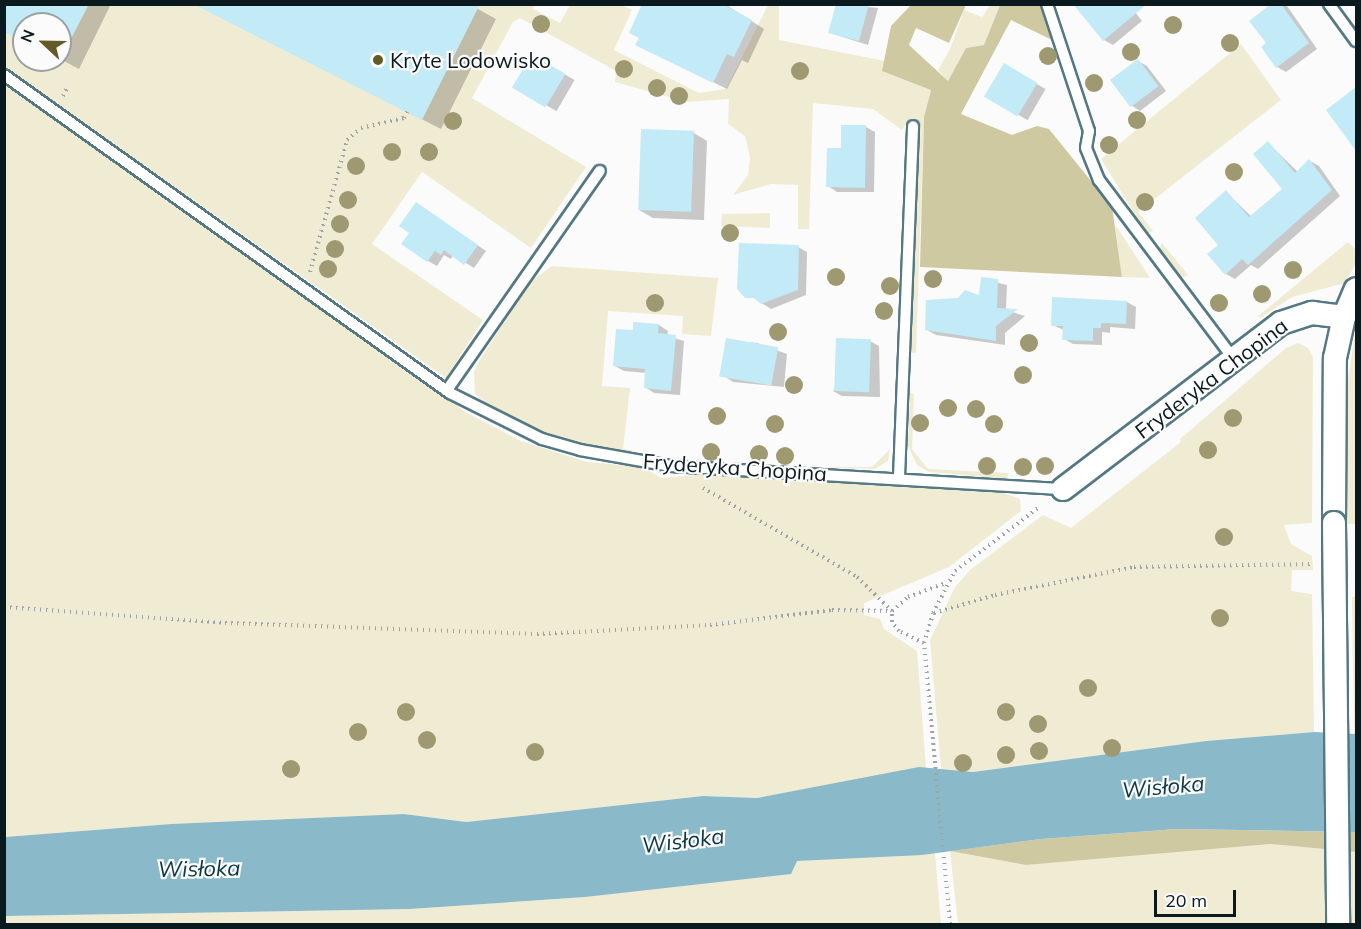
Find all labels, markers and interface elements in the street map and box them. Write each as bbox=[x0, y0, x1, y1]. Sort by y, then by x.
north arrow bbox=[12, 12, 72, 72]
text: N bbox=[16, 27, 39, 45]
place label: Kryte Lodowisko bbox=[390, 47, 551, 73]
marker: Kryte Lodowisko bbox=[371, 53, 385, 67]
street label: Fryderyka Chopina bbox=[1130, 313, 1292, 443]
street label: Fryderyka Chopina bbox=[642, 448, 828, 486]
water label: Wisłoka bbox=[1121, 770, 1205, 804]
water label: Wisłoka bbox=[640, 823, 726, 859]
water label: Wisłoka bbox=[157, 855, 241, 883]
scale bar bbox=[1157, 878, 1240, 916]
text: 20 m bbox=[1165, 889, 1207, 912]

